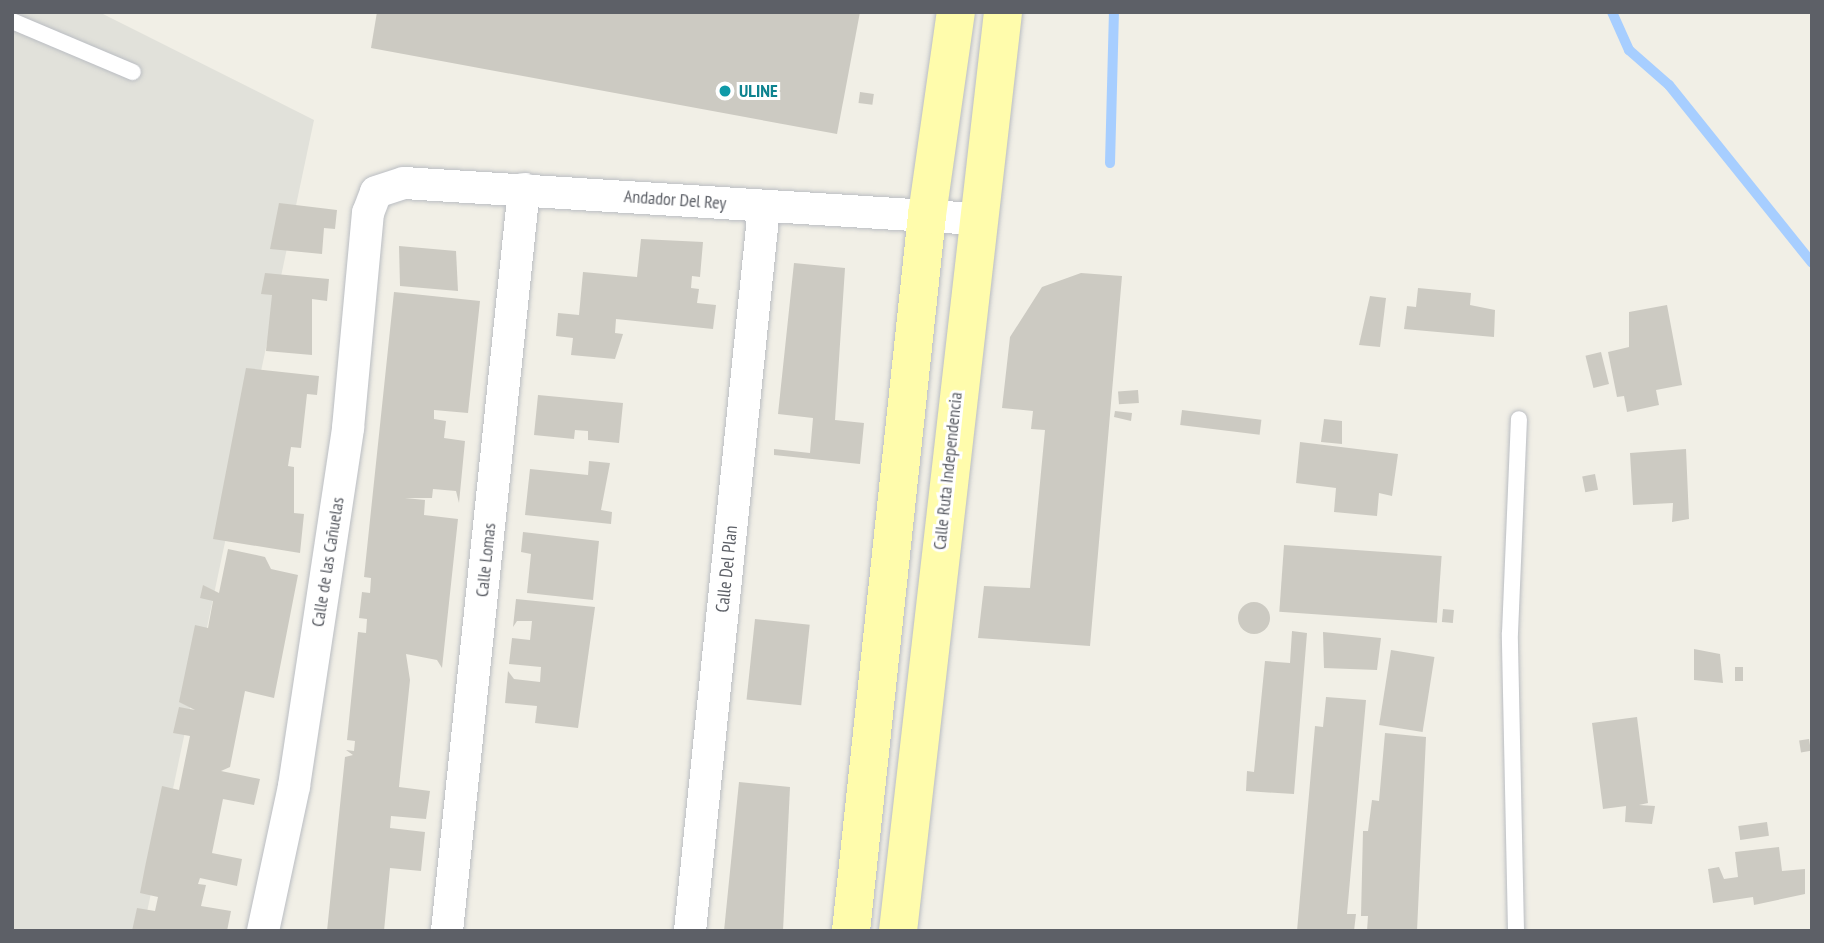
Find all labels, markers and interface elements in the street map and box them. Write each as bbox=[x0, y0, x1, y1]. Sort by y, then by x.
place label: ULINE bbox=[739, 80, 778, 102]
marker: ULINE bbox=[717, 83, 733, 99]
street label: Andador Del Rey bbox=[623, 186, 727, 214]
street label: Calle Ruta Independencia bbox=[929, 391, 967, 551]
street label: Calle de las Cañuelas bbox=[307, 496, 349, 628]
street label: Calle Lomas bbox=[471, 522, 501, 598]
street label: Calle Del Plan bbox=[712, 525, 742, 613]

